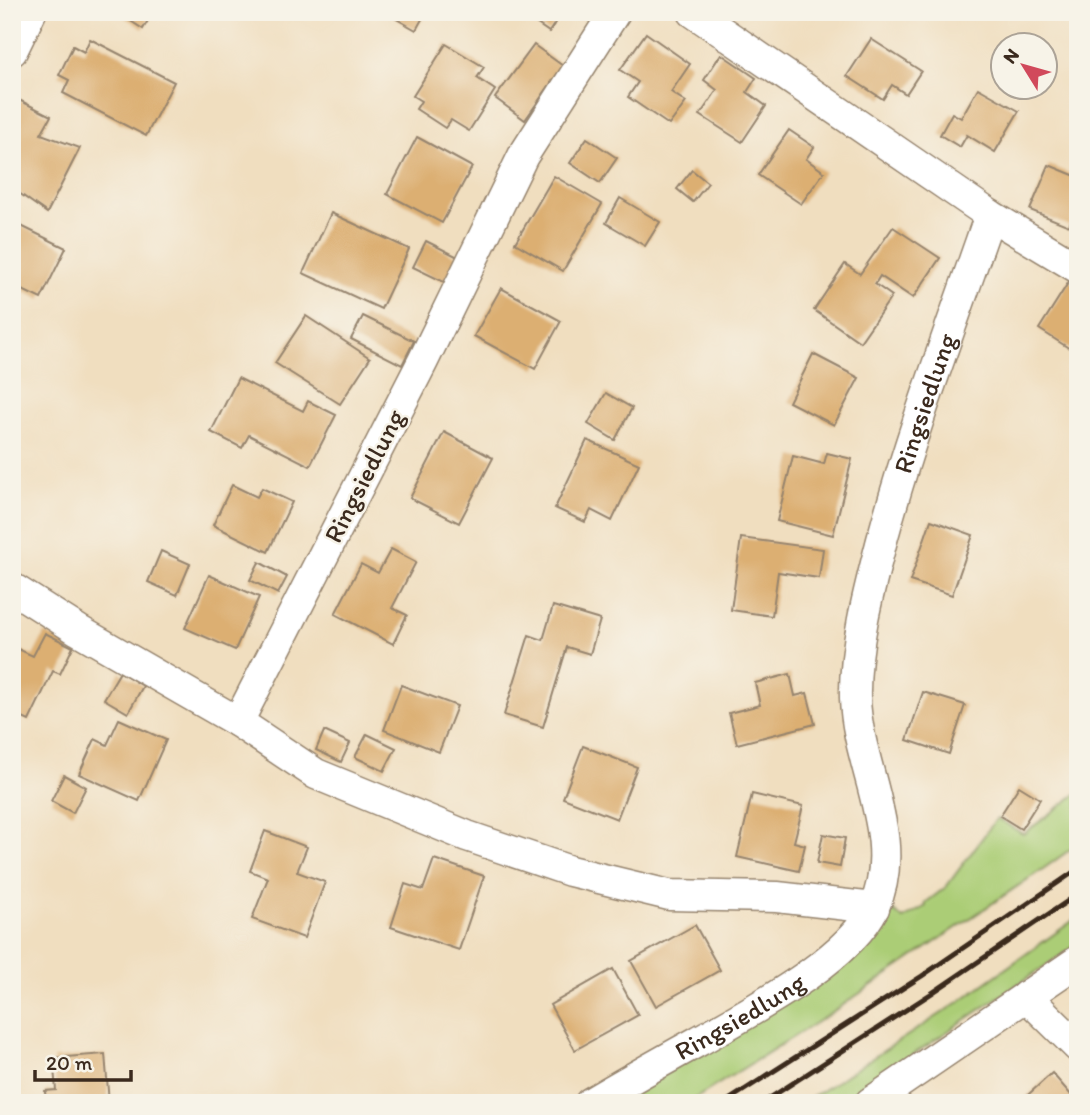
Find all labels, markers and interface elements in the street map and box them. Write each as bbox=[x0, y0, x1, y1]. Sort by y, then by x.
north arrow bbox=[988, 32, 1058, 102]
text: N bbox=[998, 44, 1024, 68]
street label: Ringsiedlung bbox=[886, 328, 963, 477]
street label: Ringsiedlung bbox=[317, 403, 412, 548]
street label: Ringsiedlung bbox=[669, 965, 812, 1067]
scale bar bbox=[35, 1038, 131, 1082]
text: 20 m bbox=[46, 1050, 93, 1075]

